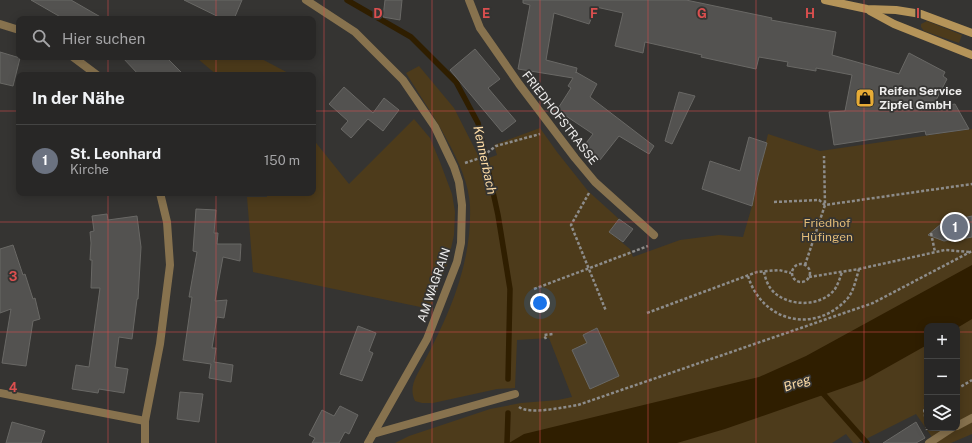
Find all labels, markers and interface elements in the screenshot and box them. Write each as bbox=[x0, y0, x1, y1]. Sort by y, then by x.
text: D bbox=[373, 6, 383, 21]
text: E bbox=[482, 6, 490, 21]
text: F bbox=[590, 6, 598, 21]
text: G bbox=[697, 6, 707, 21]
text: H bbox=[805, 6, 815, 21]
text: I bbox=[916, 6, 920, 21]
search box bbox=[16, 16, 316, 60]
icon: search bbox=[30, 27, 52, 49]
text: Hier suchen bbox=[62, 30, 145, 47]
street label: FRIEDHOFSTRASSE bbox=[519, 69, 601, 167]
place label: Reifen Service Zipfel GmbH bbox=[879, 84, 962, 112]
shop icon: Reifen Service Zipfel GmbH bbox=[854, 87, 876, 109]
text: In der Nähe bbox=[32, 88, 125, 108]
water label: Kennerbach bbox=[470, 124, 500, 196]
text: St. Leonhard bbox=[70, 145, 161, 162]
text: 1 bbox=[42, 153, 48, 168]
text: 150 m bbox=[264, 153, 300, 168]
text: Kirche bbox=[70, 162, 109, 177]
pin: 1 bbox=[942, 212, 968, 242]
park label: Friedhof Hüfingen bbox=[801, 216, 853, 244]
street label: AM WAGRAIN bbox=[415, 246, 453, 324]
text: 3 bbox=[9, 269, 18, 284]
your location bbox=[530, 293, 550, 313]
map controls bbox=[924, 323, 960, 431]
button: + bbox=[924, 323, 960, 359]
button: − bbox=[924, 359, 960, 395]
water label: Breg bbox=[781, 371, 813, 395]
text: 4 bbox=[9, 380, 18, 395]
button: layers bbox=[924, 395, 960, 431]

